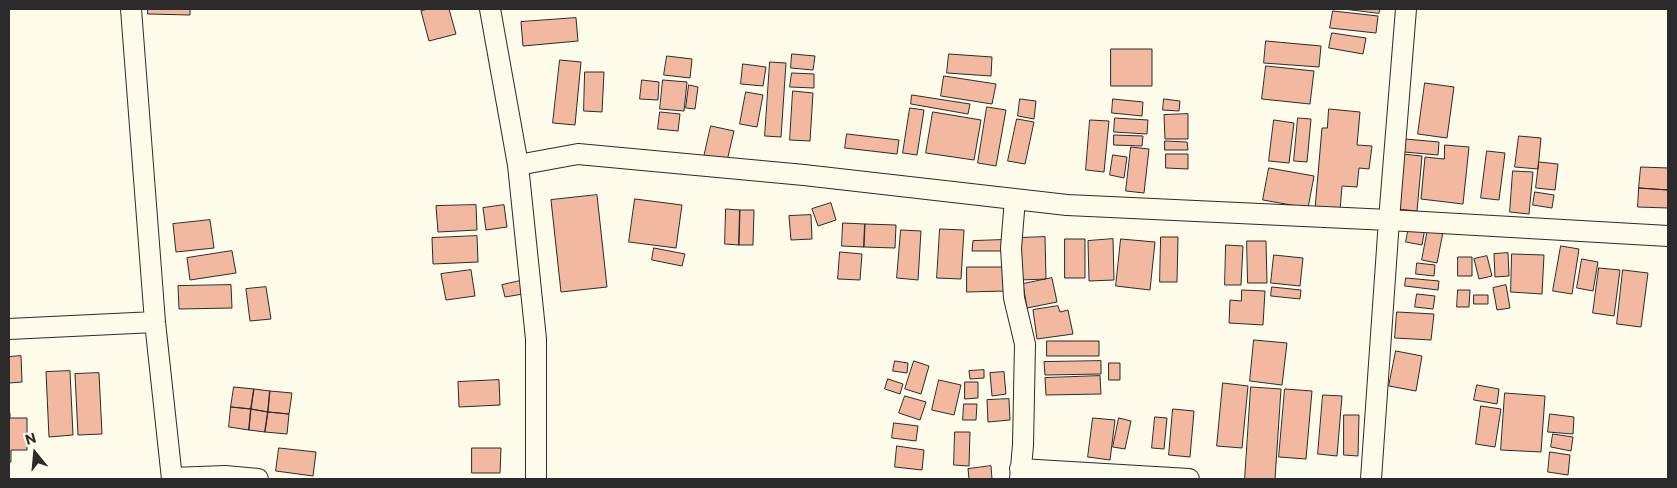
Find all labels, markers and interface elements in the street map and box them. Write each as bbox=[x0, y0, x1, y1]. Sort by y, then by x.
north arrow bbox=[10, 428, 60, 478]
text: N bbox=[23, 429, 38, 448]

